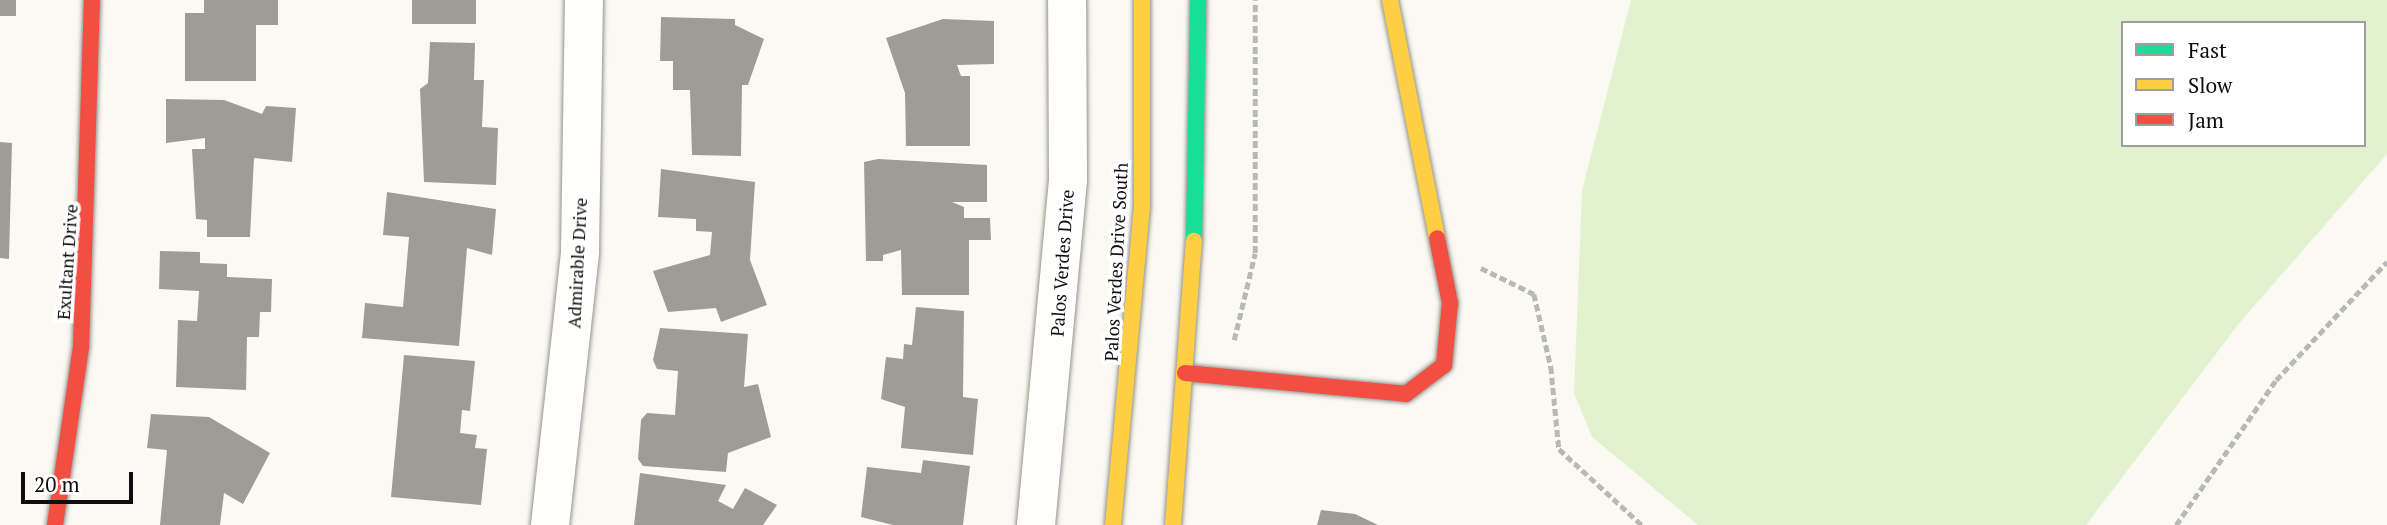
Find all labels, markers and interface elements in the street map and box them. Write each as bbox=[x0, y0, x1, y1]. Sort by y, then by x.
legend bbox=[2121, 21, 2366, 147]
text: Fast bbox=[2188, 36, 2227, 64]
text: Slow bbox=[2188, 71, 2232, 99]
text: Jam bbox=[2188, 106, 2224, 134]
street label: Palos Verdes Drive South bbox=[1100, 162, 1132, 362]
street label: Palos Verdes Drive bbox=[1046, 188, 1078, 338]
street label: Admirable Drive bbox=[563, 197, 591, 329]
street label: Exultant Drive bbox=[52, 203, 82, 321]
scale bar bbox=[24, 458, 136, 502]
text: 20 m bbox=[34, 470, 80, 498]

